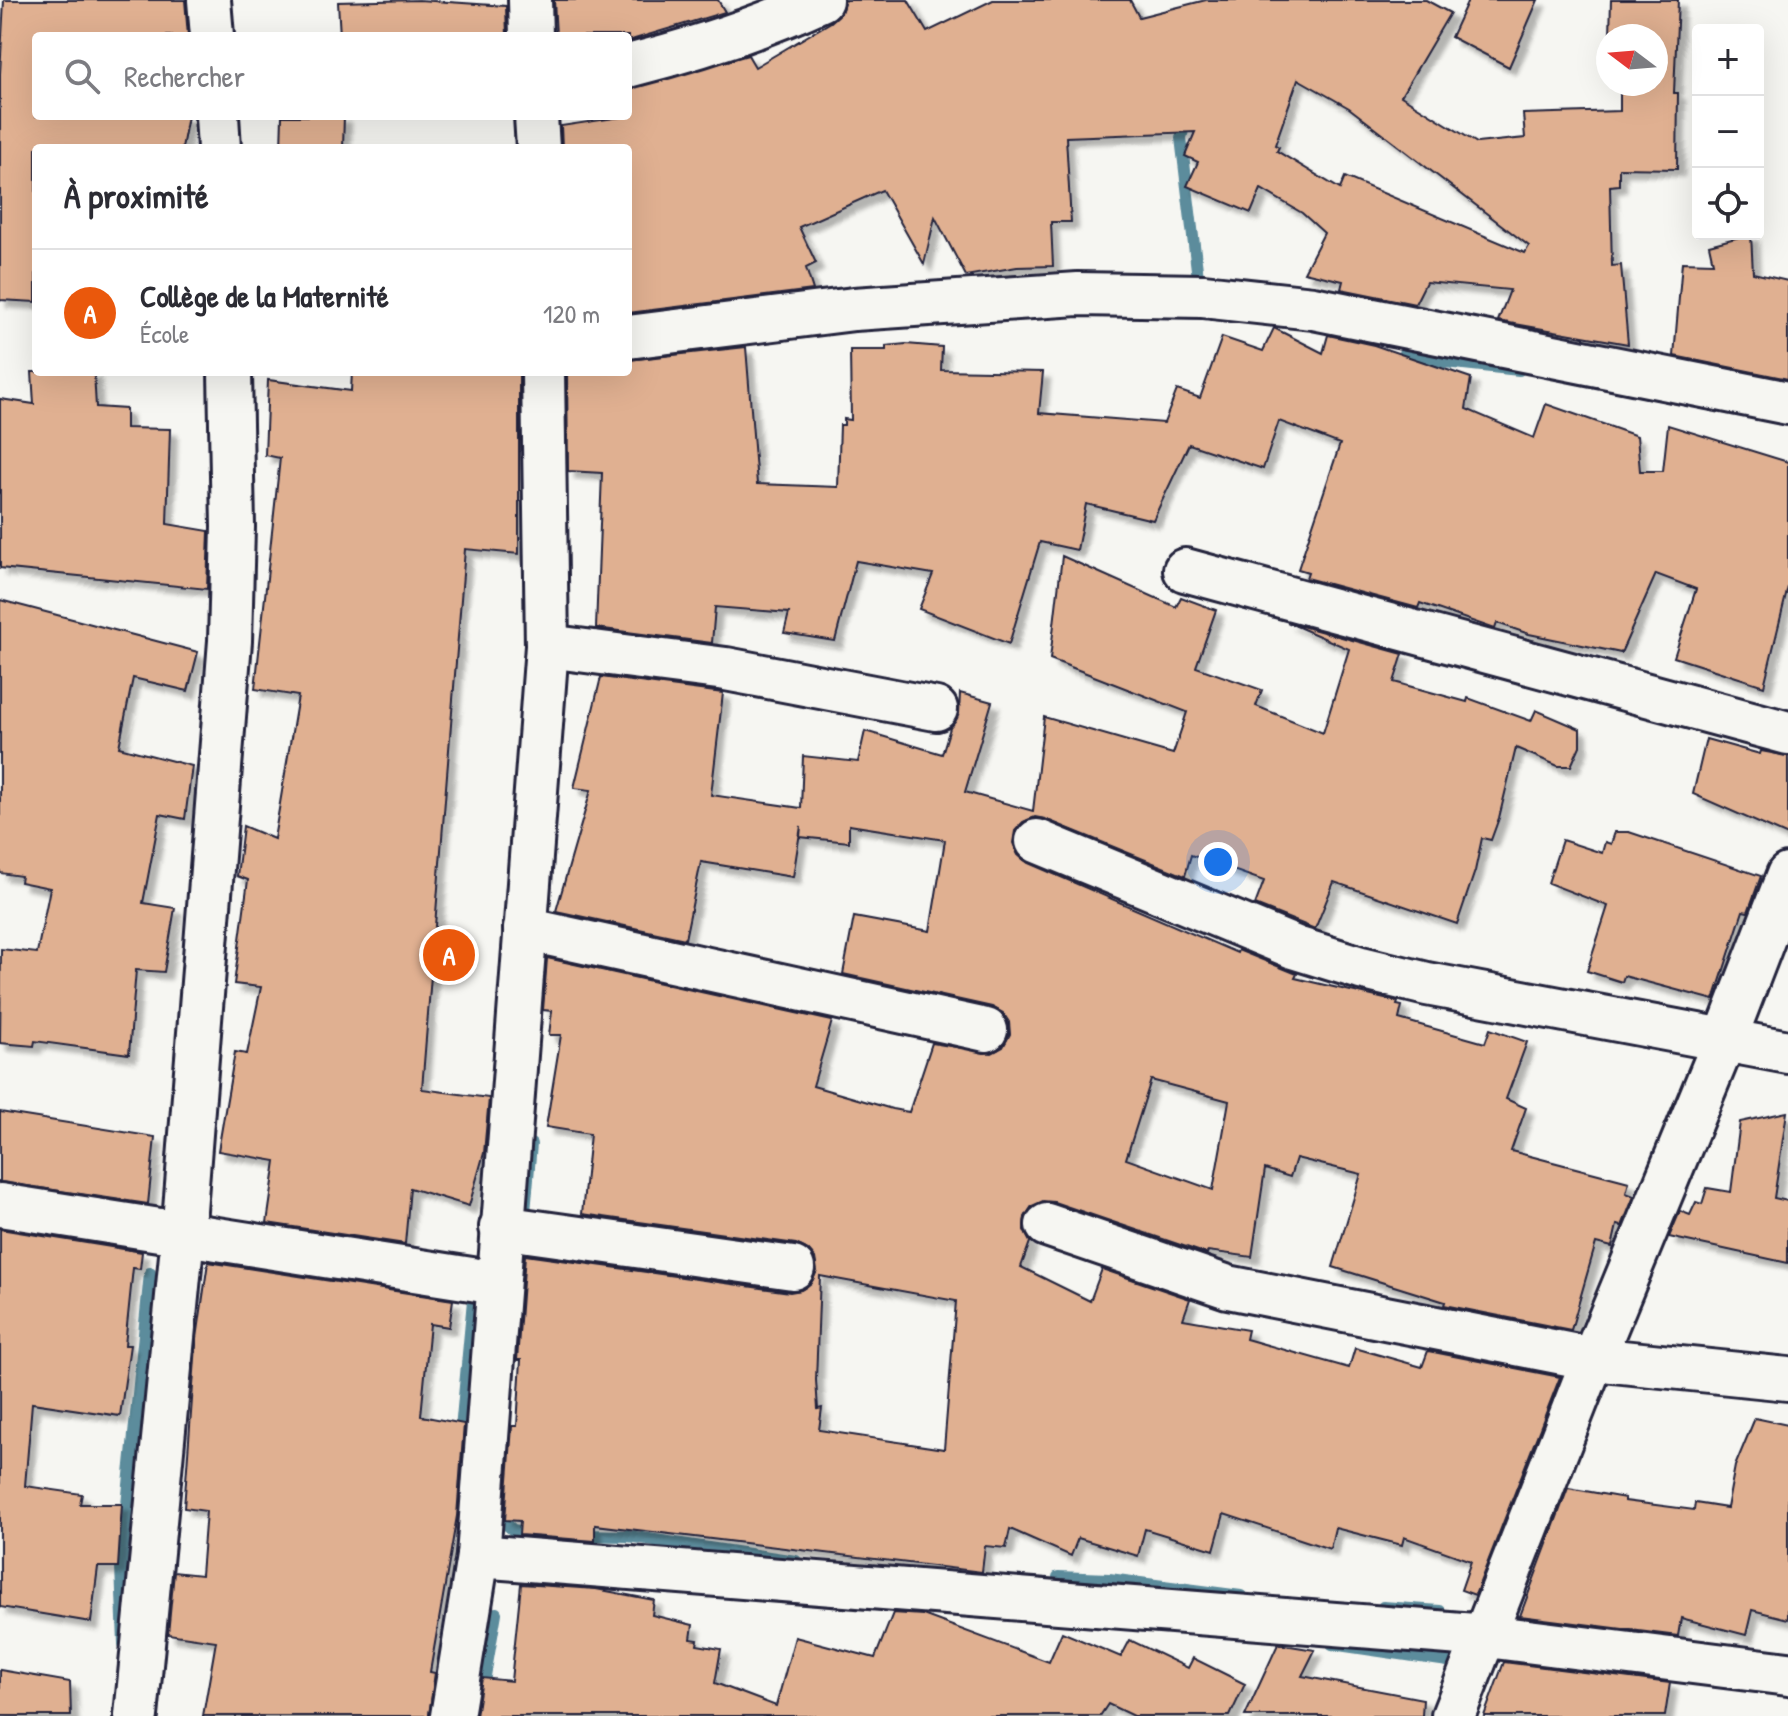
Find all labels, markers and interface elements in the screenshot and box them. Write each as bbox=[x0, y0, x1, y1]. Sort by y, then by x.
north arrow bbox=[1596, 24, 1668, 96]
map controls bbox=[1692, 24, 1764, 240]
button: + bbox=[1692, 24, 1764, 96]
search box bbox=[32, 32, 632, 120]
icon: search bbox=[60, 54, 104, 98]
text: Rechercher bbox=[124, 56, 245, 96]
button: − bbox=[1692, 96, 1764, 168]
button: locate bbox=[1692, 168, 1764, 240]
text: À proximité bbox=[64, 173, 209, 219]
text: Collège de la Maternité bbox=[140, 276, 389, 316]
text: A bbox=[84, 296, 96, 331]
text: 120 m bbox=[543, 296, 600, 331]
text: École bbox=[140, 316, 189, 351]
your location bbox=[1198, 842, 1238, 882]
pin: A bbox=[423, 925, 475, 985]

